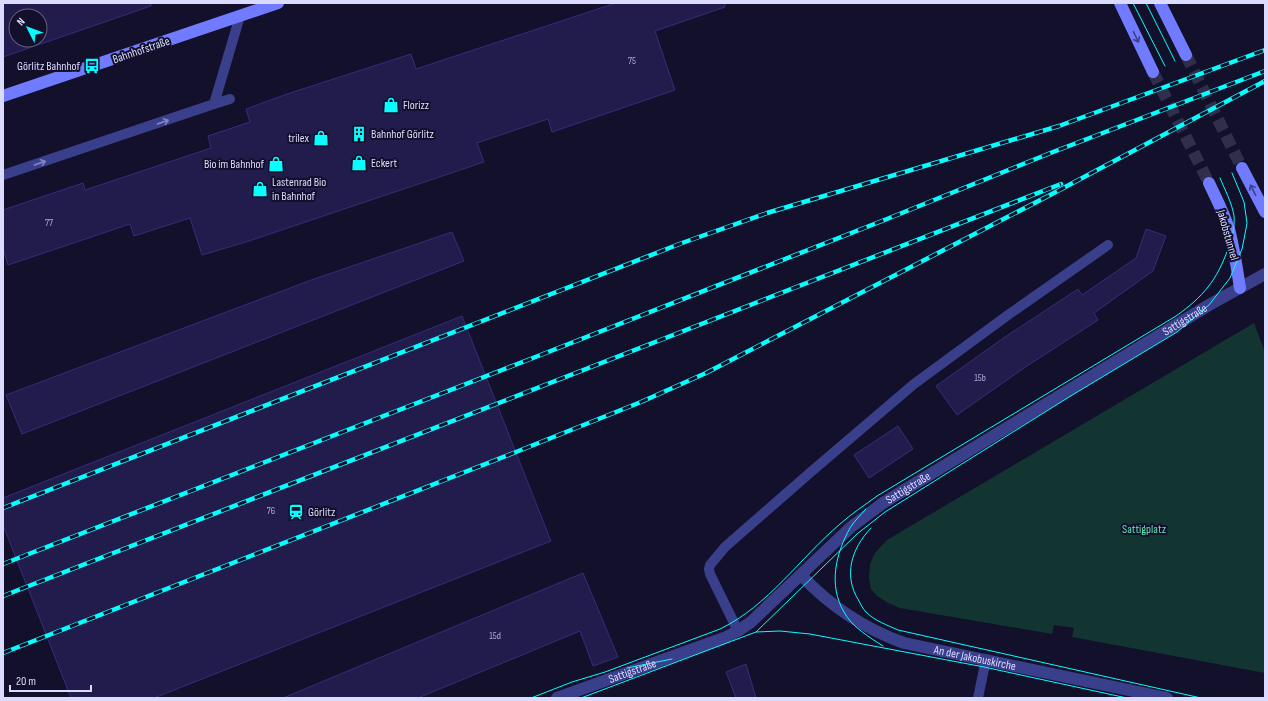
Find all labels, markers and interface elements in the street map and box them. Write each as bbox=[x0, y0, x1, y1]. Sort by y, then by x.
north arrow bbox=[8, 8, 48, 48]
text: N bbox=[14, 15, 28, 28]
one-way arrow bbox=[1133, 31, 1140, 43]
street label: Bahnhofstraße bbox=[111, 34, 172, 67]
house number: 75 bbox=[628, 55, 636, 67]
bus stop icon: Görlitz Bahnhof bbox=[83, 57, 101, 75]
place label: Görlitz Bahnhof bbox=[17, 59, 81, 74]
shop icon: Florizz bbox=[382, 96, 400, 114]
place label: Florizz bbox=[403, 98, 430, 113]
one-way arrow bbox=[157, 117, 169, 125]
building icon: Bahnhof Görlitz bbox=[350, 125, 368, 143]
place label: Bahnhof Görlitz bbox=[371, 127, 435, 142]
shop icon: trilex bbox=[312, 129, 330, 147]
place label: trilex bbox=[288, 131, 309, 146]
shop icon: Eckert bbox=[350, 154, 368, 172]
shop icon: Bio im Bahnhof bbox=[267, 155, 285, 173]
place label: Eckert bbox=[371, 156, 397, 171]
place label: Bio im Bahnhof bbox=[204, 157, 265, 172]
one-way arrow bbox=[33, 159, 46, 166]
place label: Lastenrad Bio in Bahnhof bbox=[272, 175, 326, 204]
shop icon: Lastenrad Bio in Bahnhof bbox=[251, 180, 269, 198]
one-way arrow bbox=[1249, 184, 1256, 196]
street label: Jakobstunnel bbox=[1213, 207, 1242, 262]
house number: 77 bbox=[45, 217, 53, 229]
street label: Sattigstraße bbox=[1160, 301, 1210, 339]
house number: 15b bbox=[974, 372, 986, 384]
street label: Sattigstraße bbox=[883, 469, 934, 508]
station icon: Görlitz bbox=[287, 503, 305, 521]
house number: 76 bbox=[267, 505, 275, 517]
place label: Görlitz bbox=[308, 505, 336, 520]
park label: Sattigplatz bbox=[1122, 522, 1167, 537]
house number: 15d bbox=[489, 630, 501, 642]
street label: An der Jakobuskirche bbox=[932, 642, 1017, 674]
street label: Sattigstraße bbox=[606, 656, 659, 687]
scale bar bbox=[10, 667, 91, 693]
text: 20 m bbox=[16, 674, 36, 689]

